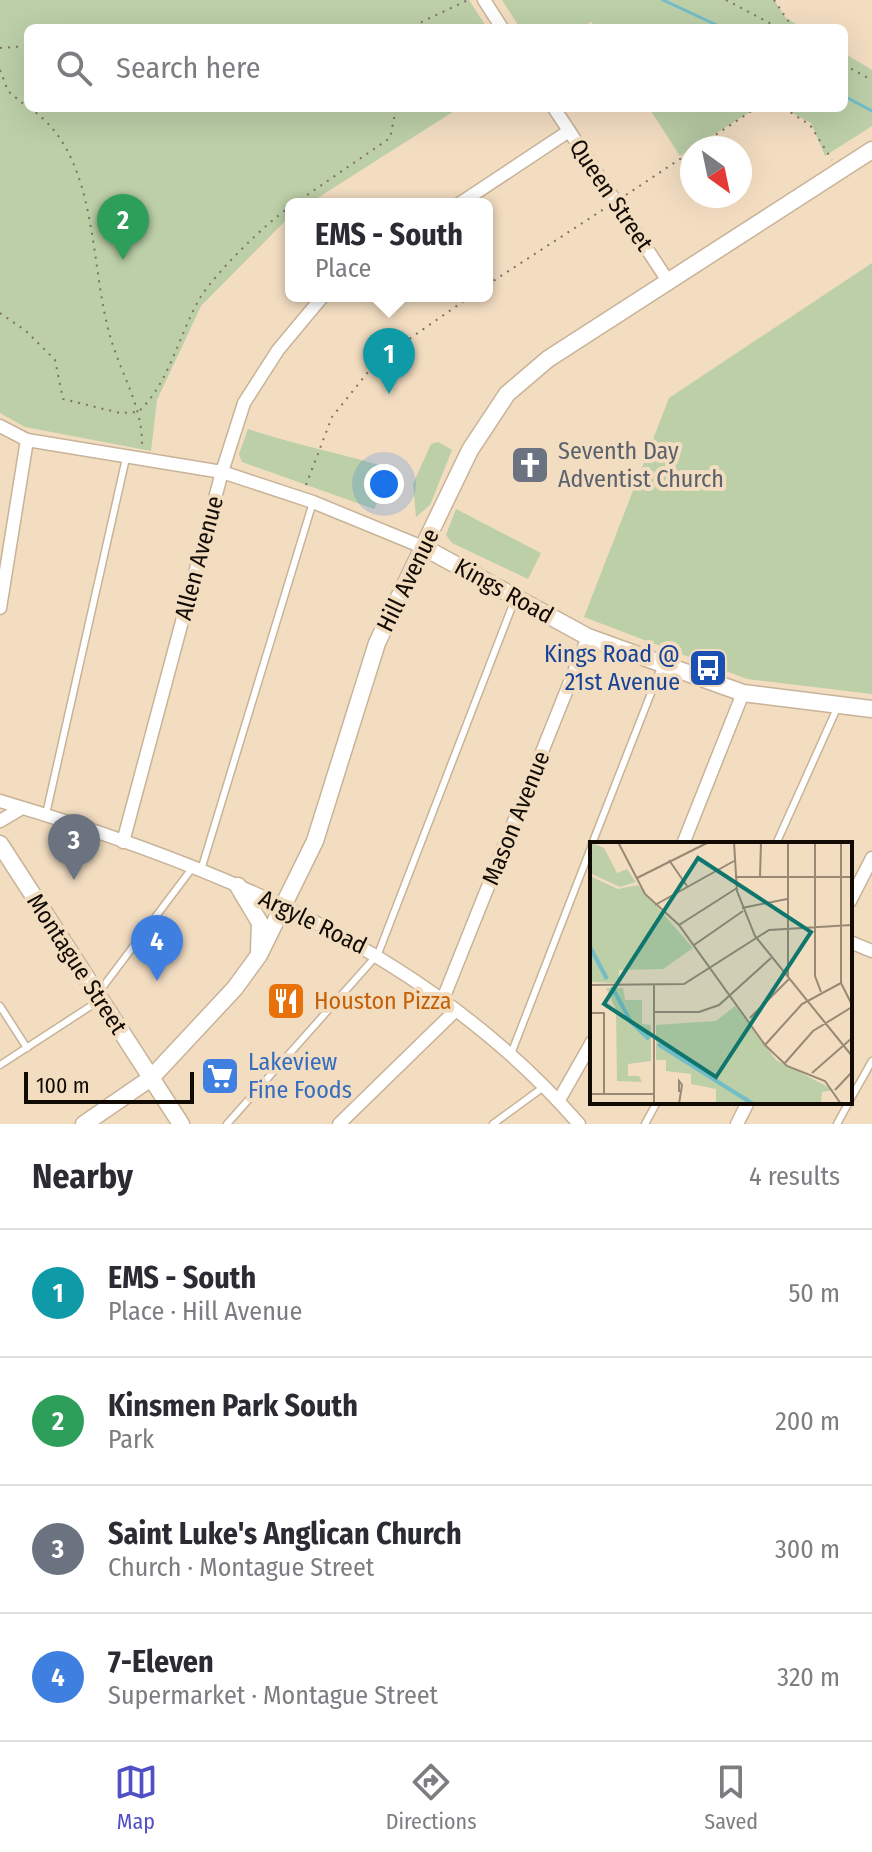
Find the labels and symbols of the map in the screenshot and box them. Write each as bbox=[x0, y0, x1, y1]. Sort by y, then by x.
street label: Queen Street bbox=[563, 134, 659, 256]
north arrow bbox=[680, 136, 752, 208]
pin: 2 bbox=[97, 194, 149, 260]
pin: 1 bbox=[363, 328, 415, 394]
place label: Seventh Day Adventist Church bbox=[558, 437, 724, 493]
church icon: Seventh Day Adventist Church bbox=[509, 444, 551, 486]
your location bbox=[364, 464, 404, 504]
street label: Allen Avenue bbox=[169, 493, 229, 623]
street label: Hill Avenue bbox=[371, 524, 445, 636]
street label: Kings Road bbox=[450, 553, 558, 629]
place label: Kings Road @ 21st Avenue bbox=[544, 640, 680, 696]
bus stop icon: Kings Road @ 21st Avenue bbox=[687, 647, 729, 689]
street label: Mason Avenue bbox=[476, 747, 556, 889]
pin: 3 bbox=[48, 814, 100, 880]
inset map bbox=[590, 842, 852, 1104]
street label: Argyle Road bbox=[255, 884, 371, 960]
street label: Montague Street bbox=[21, 889, 133, 1040]
pin: 4 bbox=[131, 915, 183, 981]
restaurant icon: Houston Pizza bbox=[265, 980, 307, 1022]
place label: Houston Pizza bbox=[314, 987, 451, 1015]
place label: Lakeview Fine Foods bbox=[248, 1048, 352, 1104]
supermarket icon: Lakeview Fine Foods bbox=[199, 1055, 241, 1097]
scale bar bbox=[24, 1068, 194, 1104]

